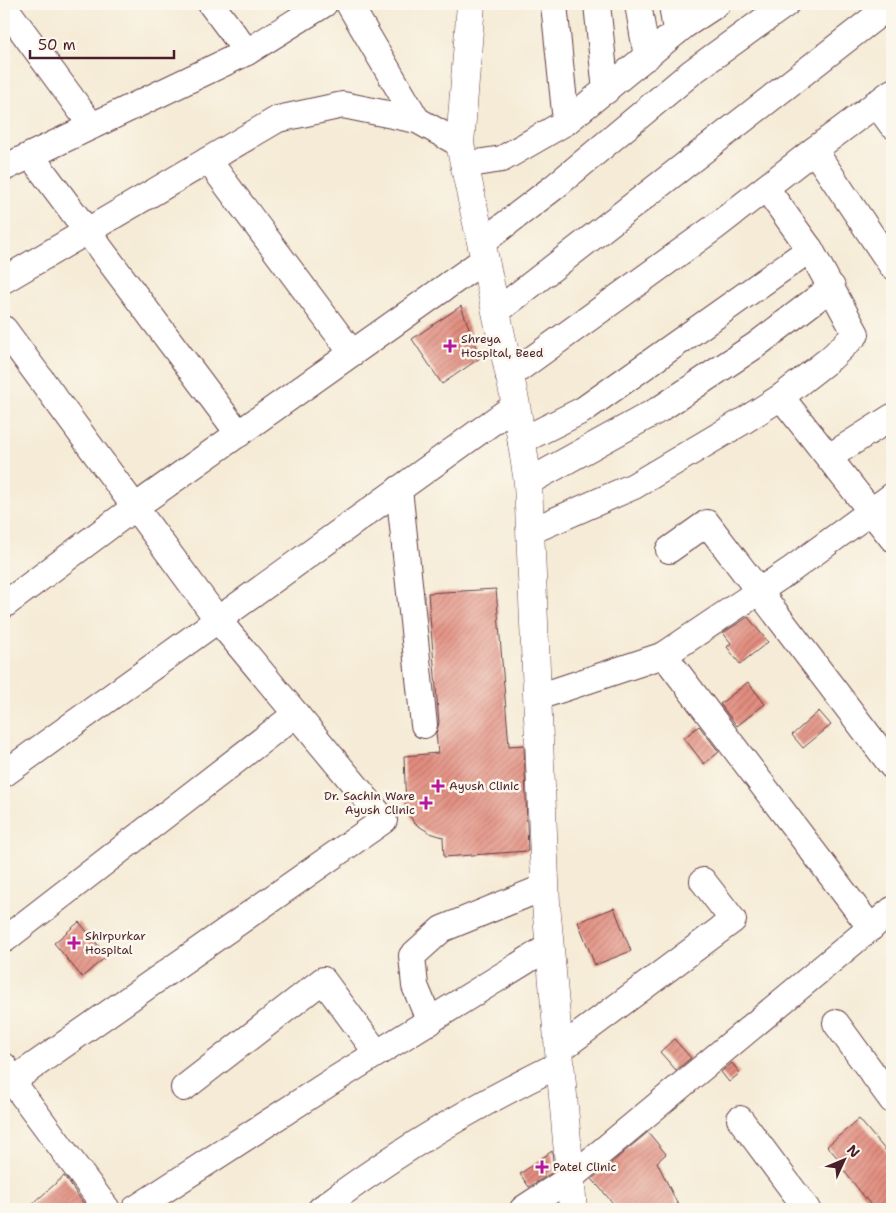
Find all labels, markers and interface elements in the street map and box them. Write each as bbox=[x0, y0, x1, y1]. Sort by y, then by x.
scale bar bbox=[30, 28, 174, 60]
text: 50 m bbox=[38, 35, 76, 55]
place label: Shreya Hospital, Beed bbox=[461, 331, 544, 361]
marker: Shreya Hospital, Beed bbox=[443, 339, 457, 353]
place label: Ayush Clinic bbox=[449, 778, 519, 794]
marker: Ayush Clinic bbox=[431, 779, 445, 793]
place label: Dr. Sachin Ware Ayush Clinic bbox=[324, 788, 415, 818]
marker: Dr. Sachin Ware Ayush Clinic bbox=[419, 796, 433, 810]
place label: Shirpurkar Hospital bbox=[85, 928, 146, 958]
marker: Shirpurkar Hospital bbox=[67, 936, 81, 950]
north arrow bbox=[818, 1136, 868, 1186]
text: N bbox=[843, 1141, 864, 1161]
place label: Patel Clinic bbox=[553, 1159, 617, 1175]
marker: Patel Clinic bbox=[535, 1160, 549, 1174]

